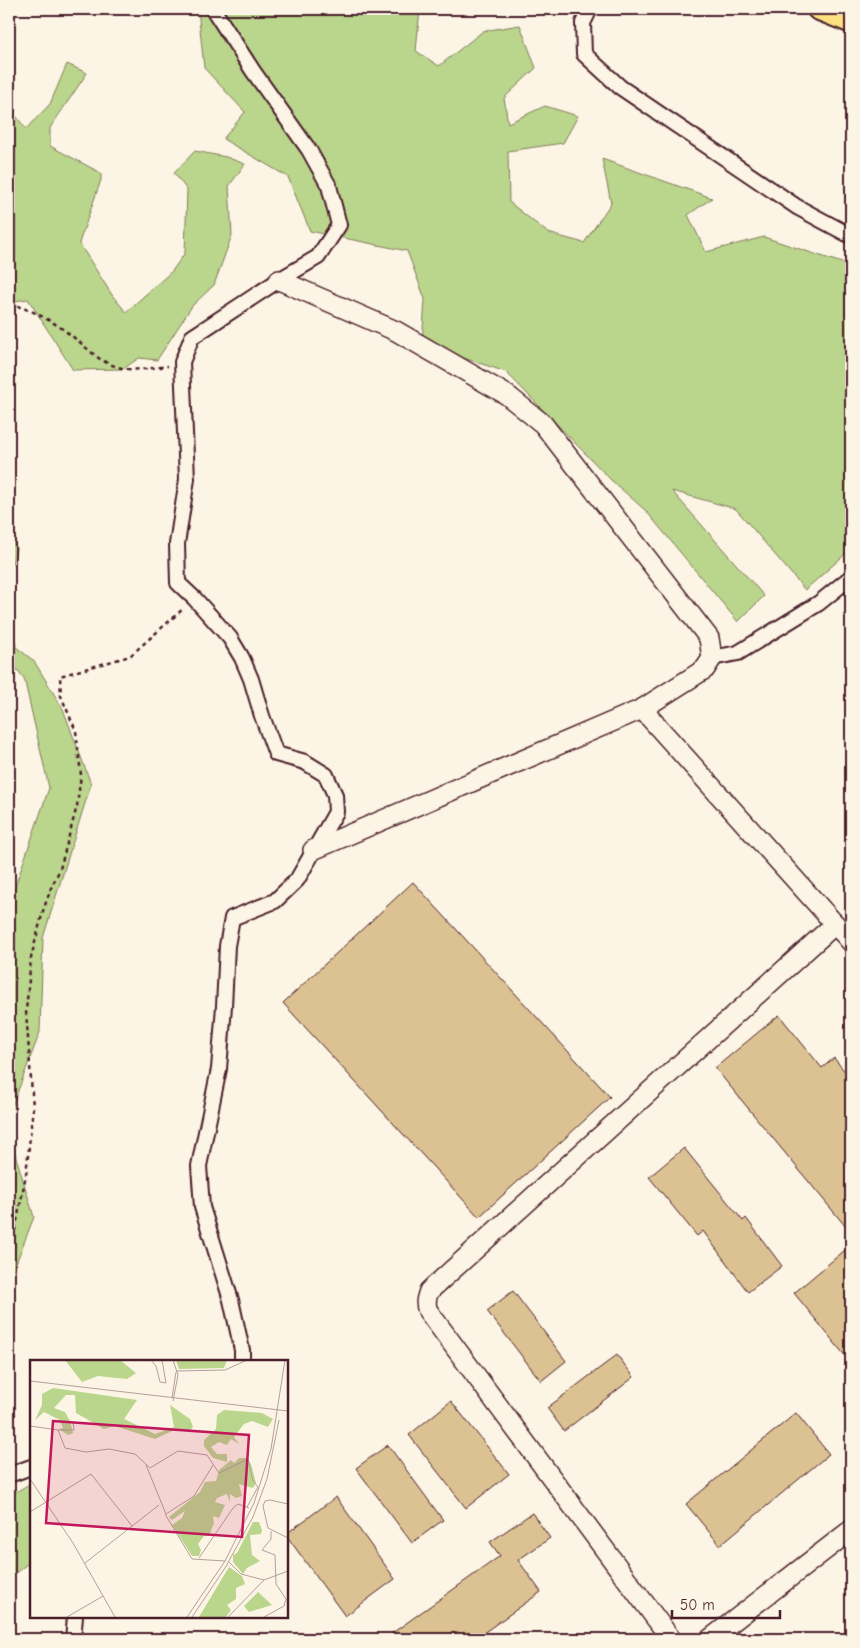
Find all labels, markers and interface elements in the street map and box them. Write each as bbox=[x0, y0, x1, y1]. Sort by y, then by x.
inset map bbox=[30, 1360, 288, 1618]
scale bar bbox=[672, 1588, 780, 1620]
text: 50 m bbox=[680, 1596, 715, 1614]

